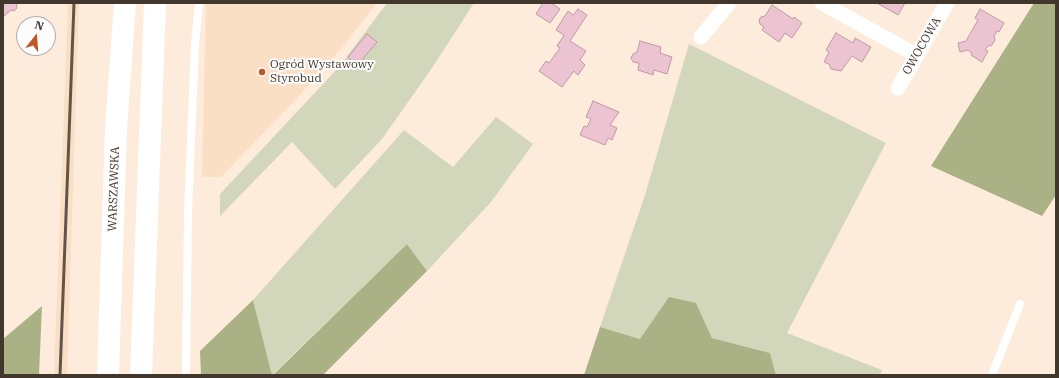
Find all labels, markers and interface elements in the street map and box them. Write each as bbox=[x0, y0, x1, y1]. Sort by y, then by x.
street label: OWOCOWA bbox=[900, 15, 944, 77]
north arrow bbox=[16, 16, 56, 56]
text: N bbox=[33, 18, 45, 33]
place label: Ogród Wystawowy Styrobud bbox=[270, 58, 374, 86]
marker: Ogród Wystawowy Styrobud bbox=[257, 67, 267, 77]
street label: WARSZAWSKA bbox=[105, 146, 123, 232]

